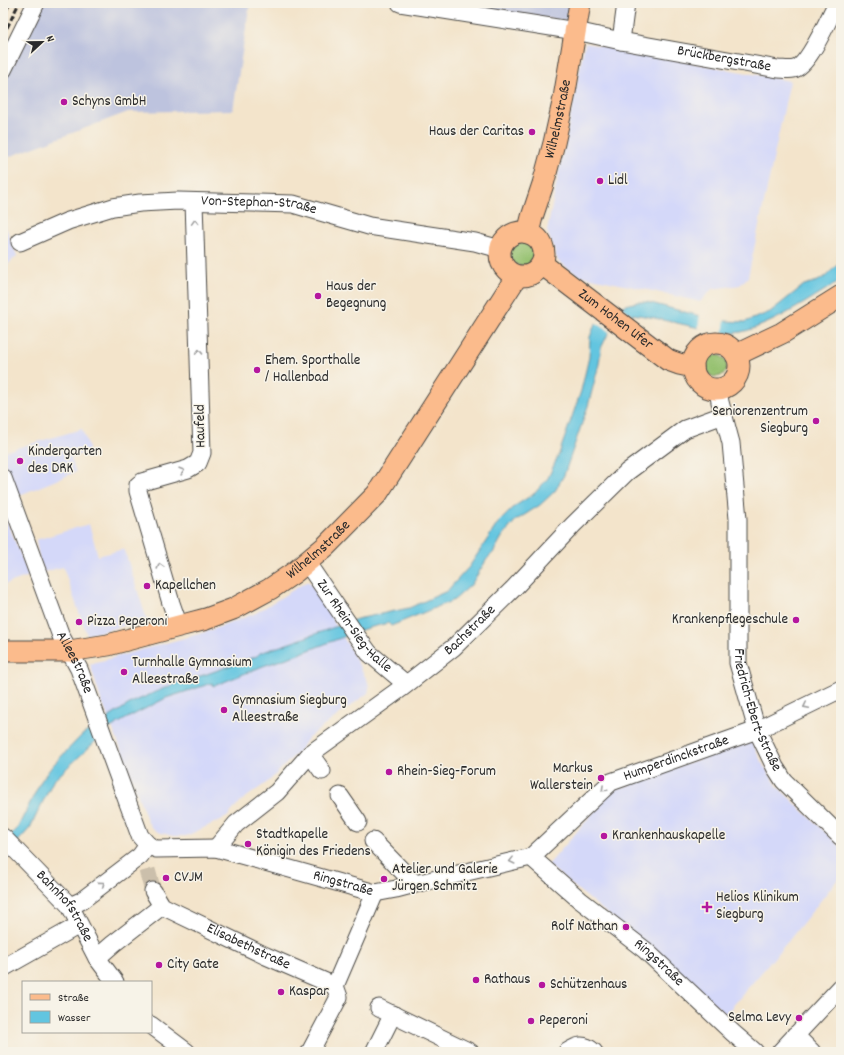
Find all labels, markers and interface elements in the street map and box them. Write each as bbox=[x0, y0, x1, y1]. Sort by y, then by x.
north arrow bbox=[22, 22, 62, 62]
text: N bbox=[41, 33, 58, 45]
street label: Brückbergstraße bbox=[675, 40, 773, 79]
street label: Wilhelmstraße bbox=[539, 78, 578, 161]
place label: Schyns GmbH bbox=[72, 91, 146, 113]
marker: Schyns GmbH bbox=[59, 97, 69, 107]
place label: Haus der Caritas bbox=[429, 121, 524, 143]
marker: Haus der Caritas bbox=[527, 127, 537, 137]
place label: Lidl bbox=[608, 170, 628, 192]
marker: Lidl bbox=[595, 176, 605, 186]
street label: Von-Stephan-Straße bbox=[201, 191, 320, 221]
one-way arrow bbox=[191, 219, 199, 225]
place label: Haus der Begegnung bbox=[326, 276, 386, 315]
street label: Zum Hohen Ufer bbox=[573, 284, 658, 356]
marker: Haus der Begegnung bbox=[313, 291, 323, 301]
one-way arrow bbox=[195, 349, 203, 355]
place label: Ehem. Sporthalle / Hallenbad bbox=[265, 350, 361, 389]
marker: Ehem. Sporthalle / Hallenbad bbox=[252, 365, 262, 375]
place label: Seniorenzentrum Siegburg bbox=[712, 401, 808, 440]
street label: Haufeld bbox=[190, 404, 212, 448]
marker: Seniorenzentrum Siegburg bbox=[811, 416, 821, 426]
place label: Kindergarten des DRK bbox=[28, 441, 102, 480]
marker: Kindergarten des DRK bbox=[15, 456, 25, 466]
one-way arrow bbox=[178, 467, 185, 476]
street label: Wilhelmstraße bbox=[282, 515, 356, 586]
one-way arrow bbox=[156, 563, 165, 570]
place label: Kapellchen bbox=[155, 575, 216, 597]
street label: Zur Rhein-Sieg-Halle bbox=[310, 575, 397, 679]
marker: Kapellchen bbox=[142, 581, 152, 591]
street label: Bachstraße bbox=[440, 600, 502, 662]
place label: Krankenpflegeschule bbox=[672, 609, 788, 631]
place label: Pizza Peperoni bbox=[87, 611, 168, 633]
marker: Krankenpflegeschule bbox=[791, 615, 801, 625]
marker: Pizza Peperoni bbox=[74, 617, 84, 627]
street label: Alleestraße bbox=[50, 627, 98, 697]
street label: Friedrich-Ebert-Straße bbox=[727, 648, 787, 777]
place label: Turnhalle Gymnasium Alleestraße bbox=[132, 652, 252, 691]
marker: Turnhalle Gymnasium Alleestraße bbox=[119, 667, 129, 677]
place label: Gymnasium Siegburg Alleestraße bbox=[232, 690, 347, 729]
one-way arrow bbox=[803, 701, 810, 709]
marker: Gymnasium Siegburg Alleestraße bbox=[219, 705, 229, 715]
street label: Humperdinckstraße bbox=[620, 730, 733, 788]
place label: Markus Wallerstein bbox=[530, 758, 593, 797]
place label: Rhein-Sieg-Forum bbox=[397, 761, 496, 783]
marker: Rhein-Sieg-Forum bbox=[384, 767, 394, 777]
marker: Markus Wallerstein bbox=[596, 773, 606, 783]
one-way arrow bbox=[601, 784, 609, 792]
place label: Stadtkapelle Königin des Friedens bbox=[256, 824, 371, 863]
place label: Krankenhauskapelle bbox=[612, 825, 726, 847]
marker: Krankenhauskapelle bbox=[599, 831, 609, 841]
marker: Stadtkapelle Königin des Friedens bbox=[243, 839, 253, 849]
one-way arrow bbox=[509, 856, 516, 865]
place label: Atelier und Galerie Jürgen Schmitz bbox=[392, 859, 498, 898]
street label: Ringstraße bbox=[310, 865, 376, 903]
street label: Bahnhofstraße bbox=[30, 866, 98, 946]
place label: CVJM bbox=[174, 867, 203, 889]
marker: CVJM bbox=[161, 873, 171, 883]
marker: Atelier und Galerie Jürgen Schmitz bbox=[379, 874, 389, 884]
one-way arrow bbox=[98, 882, 105, 889]
place label: Helios Klinikum Siegburg bbox=[716, 887, 799, 926]
marker: Helios Klinikum Siegburg bbox=[701, 901, 713, 913]
place label: Rolf Nathan bbox=[551, 916, 618, 938]
street label: Elisabethstraße bbox=[203, 918, 294, 976]
marker: Rolf Nathan bbox=[621, 922, 631, 932]
street label: Ringstraße bbox=[629, 934, 689, 992]
place label: City Gate bbox=[167, 954, 219, 976]
marker: City Gate bbox=[154, 960, 164, 970]
place label: Rathaus bbox=[484, 969, 531, 991]
place label: Schützenhaus bbox=[550, 974, 627, 996]
marker: Rathaus bbox=[471, 975, 481, 985]
marker: Schützenhaus bbox=[537, 980, 547, 990]
legend bbox=[22, 981, 152, 1033]
place label: Kaspar bbox=[289, 981, 329, 1003]
marker: Kaspar bbox=[276, 987, 286, 997]
text: Straße bbox=[58, 990, 89, 1007]
place label: Selma Levy bbox=[728, 1007, 792, 1029]
text: Wasser bbox=[58, 1010, 91, 1027]
place label: Peperoni bbox=[539, 1010, 588, 1032]
marker: Selma Levy bbox=[794, 1013, 804, 1023]
marker: Peperoni bbox=[526, 1016, 536, 1026]

